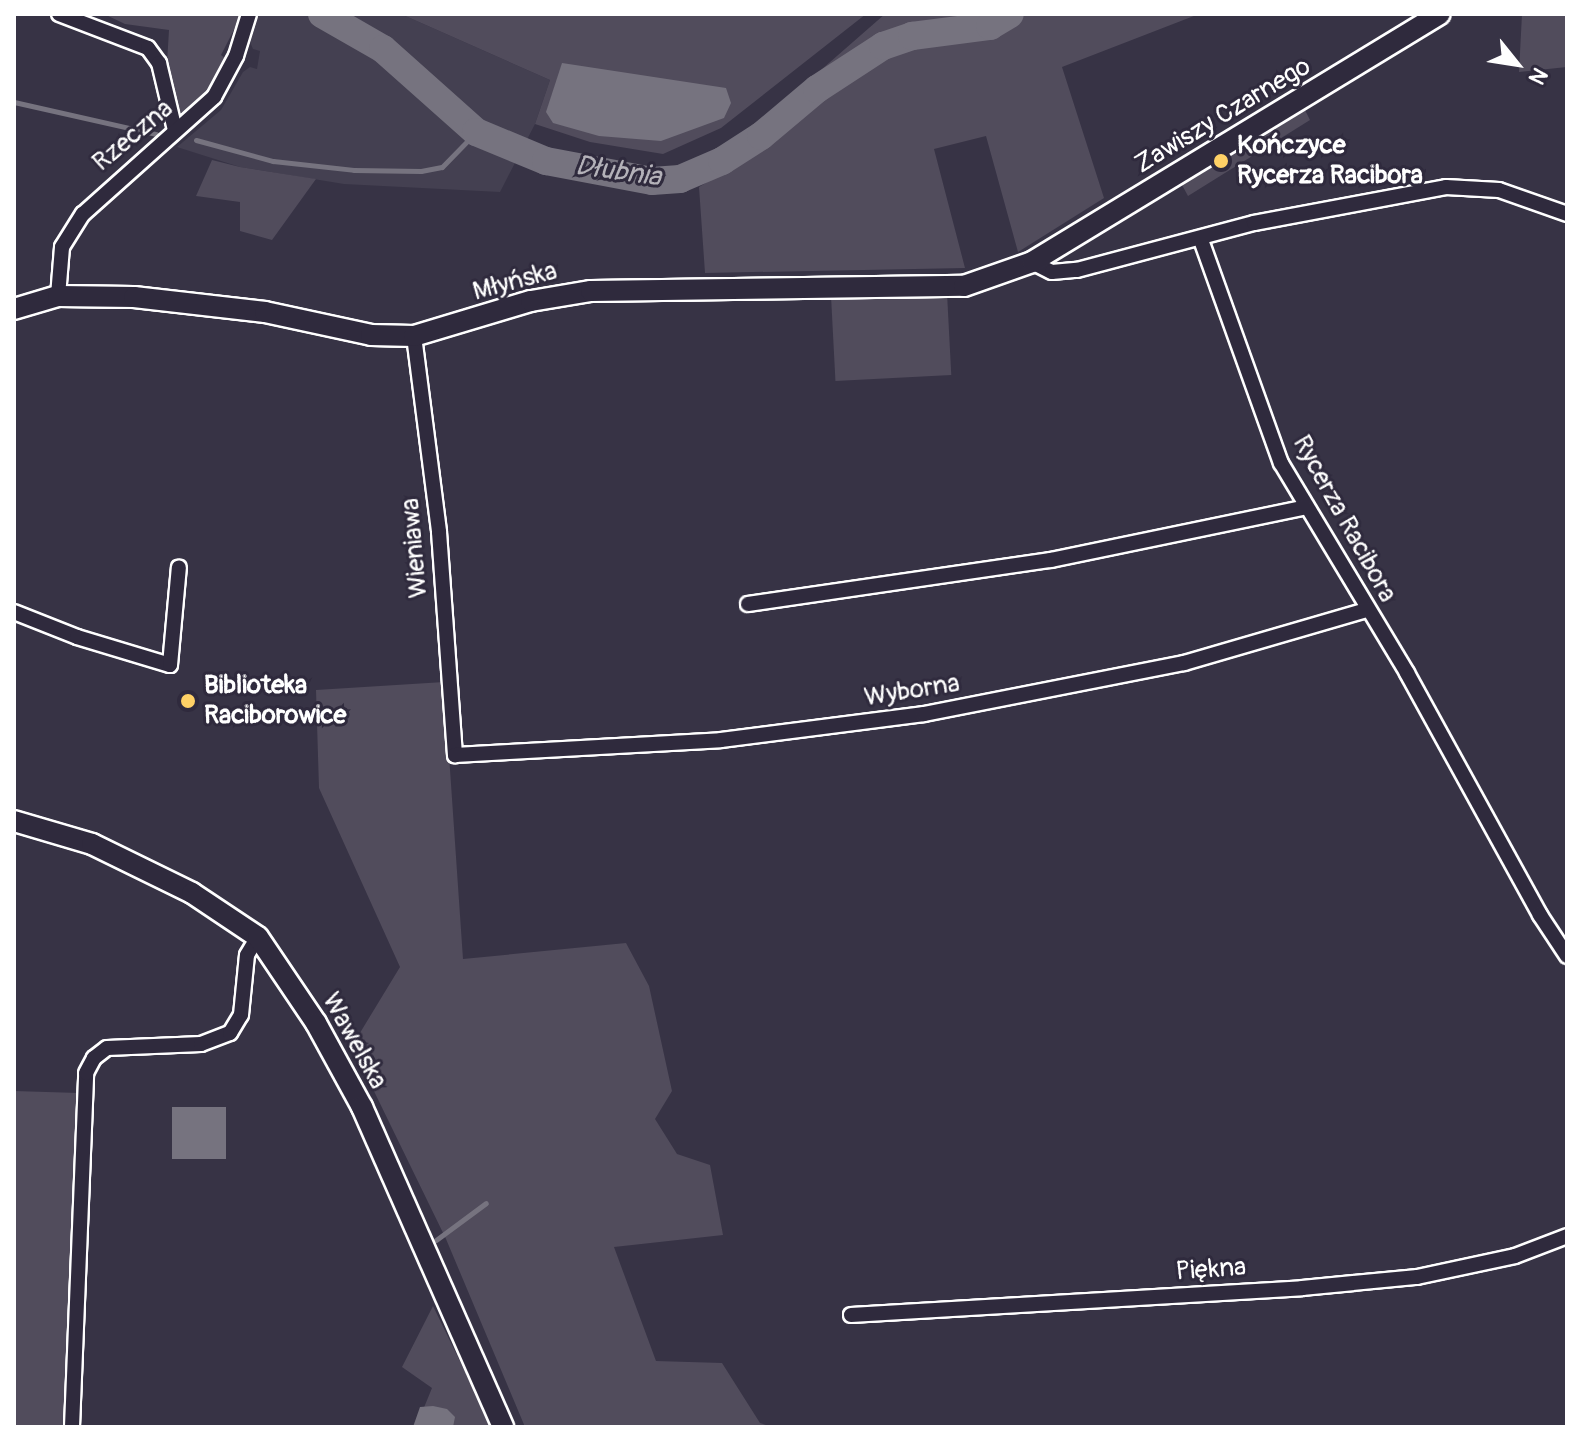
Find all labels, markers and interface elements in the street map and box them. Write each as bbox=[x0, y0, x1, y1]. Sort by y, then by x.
north arrow bbox=[1477, 24, 1557, 104]
street label: Zawiszy Czarnego bbox=[1129, 51, 1317, 181]
text: N bbox=[1522, 63, 1554, 89]
street label: Rzeczna bbox=[87, 94, 179, 178]
place label: Kończyce Rycerza Racibora bbox=[1237, 130, 1423, 192]
water label: Dłubnia bbox=[573, 149, 663, 195]
marker: Kończyce Rycerza Racibora bbox=[1212, 152, 1230, 170]
street label: Młyńska bbox=[470, 256, 560, 308]
street label: Rycerza Racibora bbox=[1285, 430, 1403, 608]
street label: Wieniawa bbox=[395, 497, 435, 599]
street label: Wyborna bbox=[862, 668, 962, 714]
place label: Biblioteka Raciborowice bbox=[204, 670, 346, 732]
marker: Biblioteka Raciborowice bbox=[179, 692, 197, 710]
street label: Wawelska bbox=[315, 987, 393, 1095]
street label: Piękna bbox=[1175, 1252, 1247, 1288]

